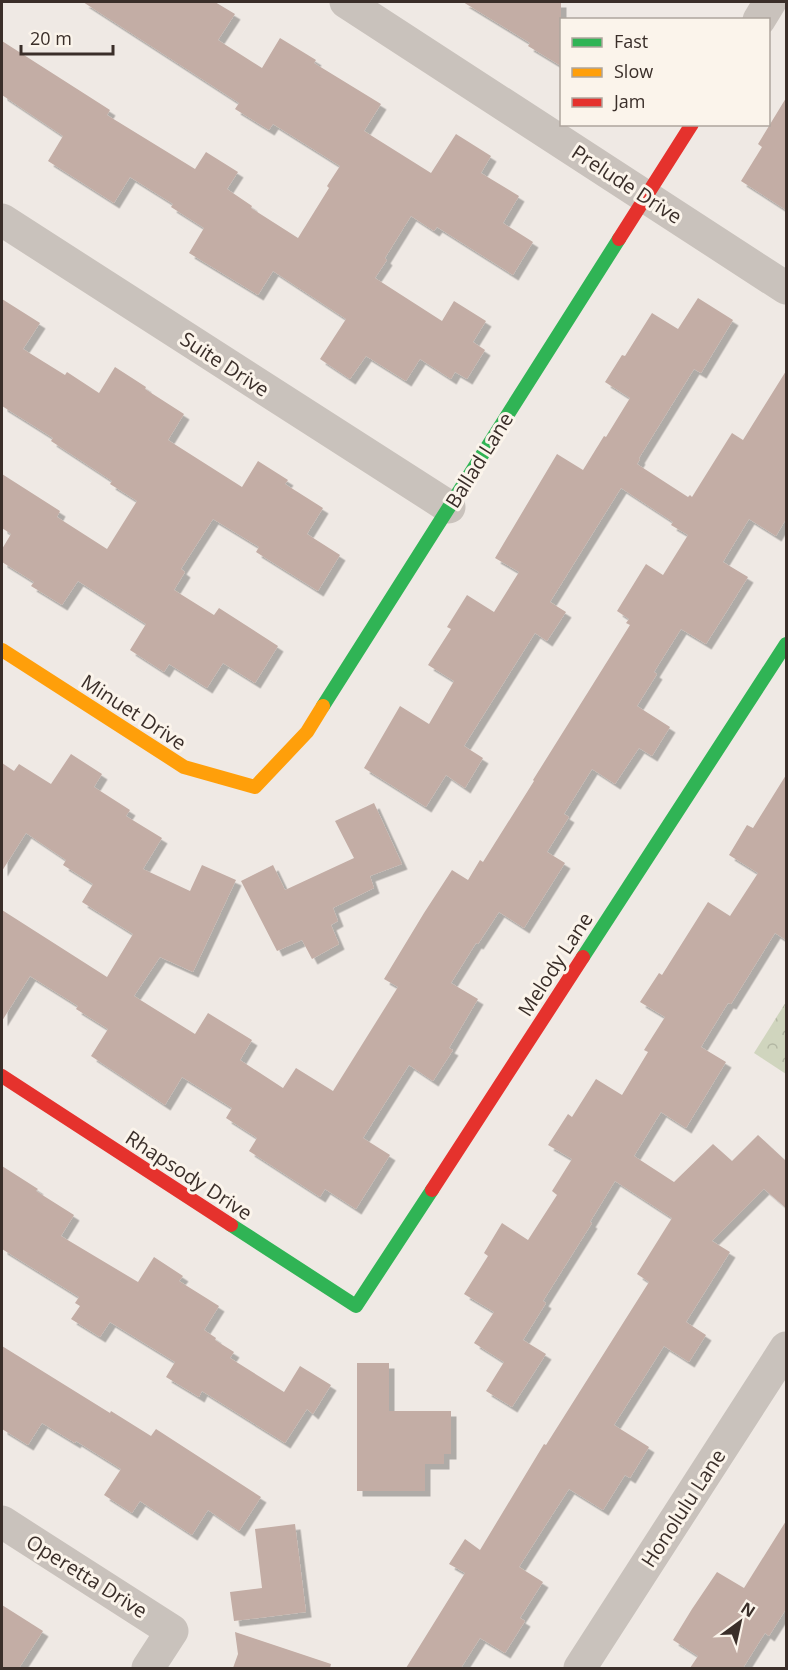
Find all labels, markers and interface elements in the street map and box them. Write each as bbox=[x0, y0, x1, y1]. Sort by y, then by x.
scale bar bbox=[21, 18, 112, 56]
legend bbox=[560, 18, 770, 126]
text: 20 m bbox=[30, 26, 72, 50]
text: Fast bbox=[614, 29, 648, 53]
text: Slow bbox=[614, 59, 653, 83]
text: Jam bbox=[612, 89, 646, 113]
street label: Prelude Drive bbox=[567, 138, 687, 230]
street label: Suite Drive bbox=[175, 325, 275, 403]
street label: Ballad Lane bbox=[439, 407, 519, 513]
street label: Minuet Drive bbox=[76, 668, 192, 756]
street label: Melody Lane bbox=[511, 907, 599, 1021]
street label: Rhapsody Drive bbox=[120, 1124, 258, 1226]
street label: Honolulu Lane bbox=[635, 1444, 731, 1572]
street label: Operetta Drive bbox=[21, 1528, 153, 1624]
north arrow bbox=[710, 1592, 770, 1652]
text: N bbox=[737, 1597, 760, 1622]

